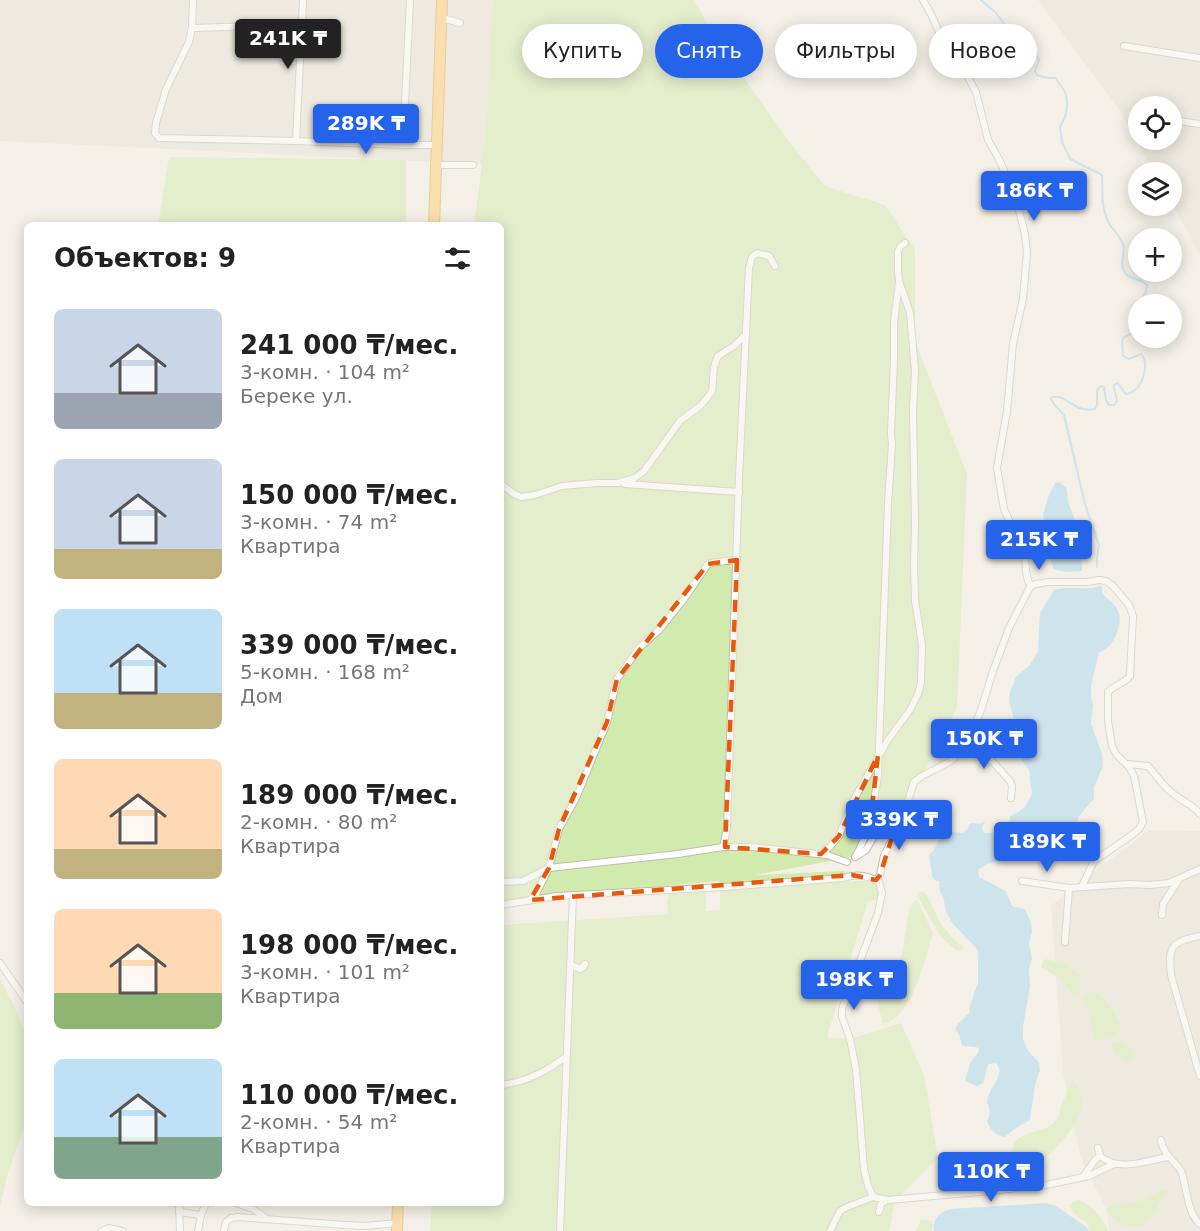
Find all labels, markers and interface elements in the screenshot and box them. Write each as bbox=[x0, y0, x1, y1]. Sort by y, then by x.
pin: 241K ₸ bbox=[239, 19, 337, 70]
chip: Купить bbox=[522, 24, 643, 78]
chip: Снять bbox=[655, 24, 763, 78]
chip: Фильтры bbox=[775, 24, 917, 78]
chip: Новое bbox=[929, 24, 1037, 78]
text: 241K ₸ bbox=[249, 26, 327, 50]
map controls bbox=[1128, 96, 1182, 348]
button: locate bbox=[1128, 96, 1182, 150]
pin: 289K ₸ bbox=[317, 104, 415, 155]
text: 289K ₸ bbox=[327, 111, 405, 135]
button: layers bbox=[1128, 162, 1182, 216]
pin: 186K ₸ bbox=[985, 171, 1083, 222]
text: 186K ₸ bbox=[995, 178, 1073, 202]
button: + bbox=[1128, 228, 1182, 282]
icon: filters bbox=[441, 242, 474, 275]
text: Объектов: 9 bbox=[54, 243, 236, 273]
button: − bbox=[1128, 294, 1182, 348]
text: 241 000 ₸/мес. bbox=[240, 330, 458, 360]
icon: home bbox=[102, 333, 174, 405]
text: 3-комн. · 104 m² bbox=[240, 360, 410, 384]
text: Береке ул. bbox=[240, 384, 353, 408]
text: 150 000 ₸/мес. bbox=[240, 480, 458, 510]
icon: home bbox=[102, 483, 174, 555]
text: 3-комн. · 74 m² bbox=[240, 510, 397, 534]
pin: 215K ₸ bbox=[990, 520, 1088, 571]
text: 215K ₸ bbox=[1000, 527, 1078, 551]
text: Квартира bbox=[240, 534, 341, 558]
text: 339 000 ₸/мес. bbox=[240, 630, 458, 660]
icon: home bbox=[102, 633, 174, 705]
text: 5-комн. · 168 m² bbox=[240, 660, 410, 684]
text: Дом bbox=[240, 684, 283, 708]
pin: 150K ₸ bbox=[935, 719, 1033, 770]
text: 150K ₸ bbox=[945, 726, 1023, 750]
text: 189 000 ₸/мес. bbox=[240, 780, 458, 810]
icon: home bbox=[102, 783, 174, 855]
pin: 339K ₸ bbox=[850, 800, 948, 851]
text: 339K ₸ bbox=[860, 807, 938, 831]
text: 2-комн. · 80 m² bbox=[240, 810, 397, 834]
pin: 189K ₸ bbox=[998, 822, 1096, 873]
text: 189K ₸ bbox=[1008, 829, 1086, 853]
text: Квартира bbox=[240, 834, 341, 858]
text: 198 000 ₸/мес. bbox=[240, 930, 458, 960]
icon: home bbox=[102, 933, 174, 1005]
text: 3-комн. · 101 m² bbox=[240, 960, 410, 984]
pin: 198K ₸ bbox=[805, 960, 903, 1011]
text: 198K ₸ bbox=[815, 967, 893, 991]
text: Квартира bbox=[240, 984, 341, 1008]
text: 110 000 ₸/мес. bbox=[240, 1080, 458, 1110]
icon: home bbox=[102, 1083, 174, 1155]
text: 2-комн. · 54 m² bbox=[240, 1110, 397, 1134]
text: Квартира bbox=[240, 1134, 341, 1158]
pin: 110K ₸ bbox=[942, 1152, 1040, 1203]
text: 110K ₸ bbox=[952, 1159, 1030, 1183]

